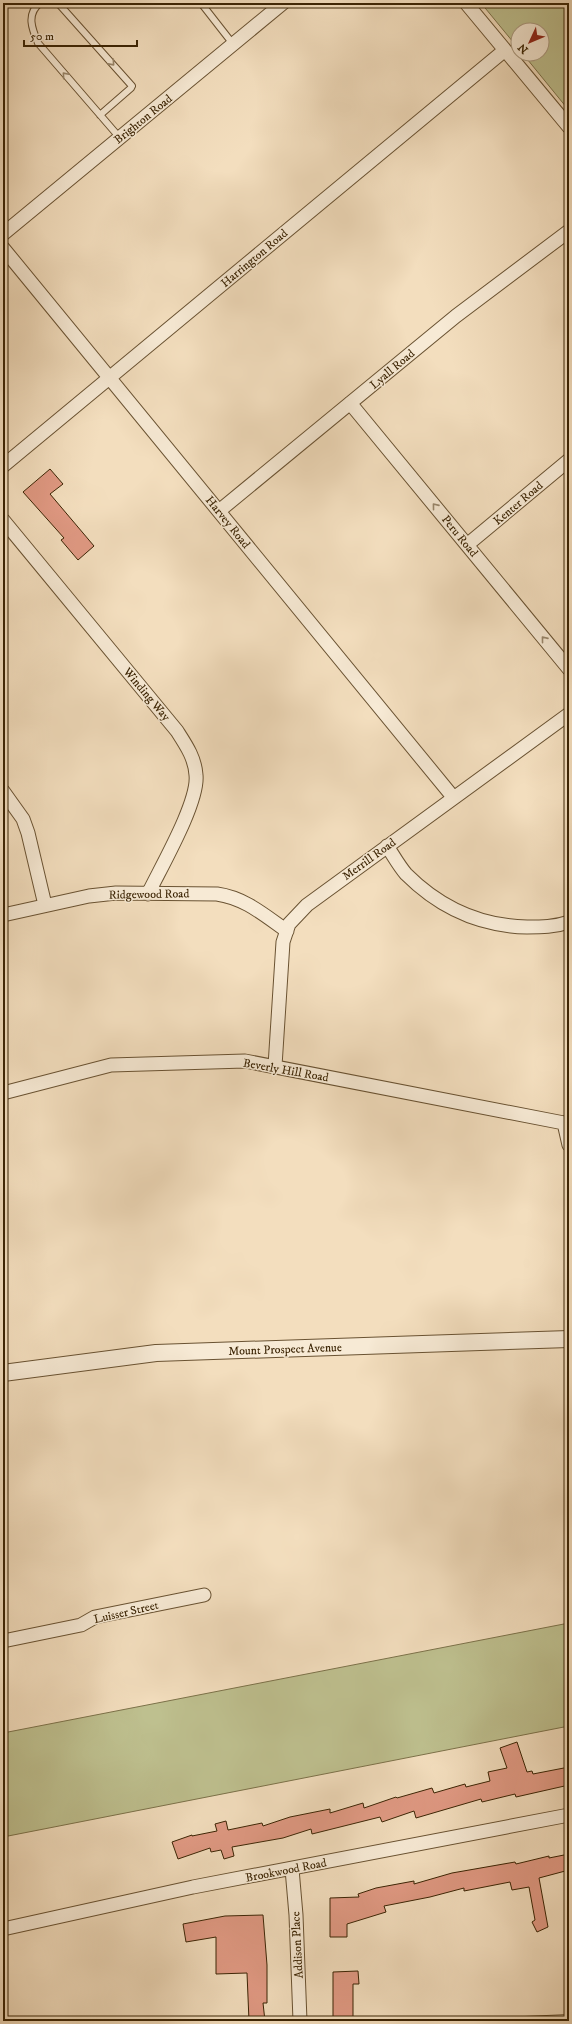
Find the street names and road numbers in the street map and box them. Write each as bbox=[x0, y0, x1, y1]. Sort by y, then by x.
street label: Brighton Road bbox=[111, 91, 175, 147]
street label: Harrington Road bbox=[218, 226, 291, 291]
street label: Lyall Road bbox=[367, 346, 418, 392]
street label: Kenter Road bbox=[490, 478, 546, 528]
street label: Harvey Road bbox=[202, 493, 253, 552]
street label: Peru Road bbox=[438, 512, 481, 560]
street label: Winding Way bbox=[119, 664, 173, 724]
street label: Merrill Road bbox=[340, 835, 399, 884]
street label: Ridgewood Road bbox=[109, 886, 189, 903]
street label: Beverly Hill Road bbox=[242, 1056, 330, 1085]
street label: Mount Prospect Avenue bbox=[228, 1340, 342, 1359]
street label: Luisser Street bbox=[92, 1598, 160, 1627]
street label: Brookwood Road bbox=[244, 1855, 328, 1886]
street label: Addison Place bbox=[288, 1911, 307, 1979]

